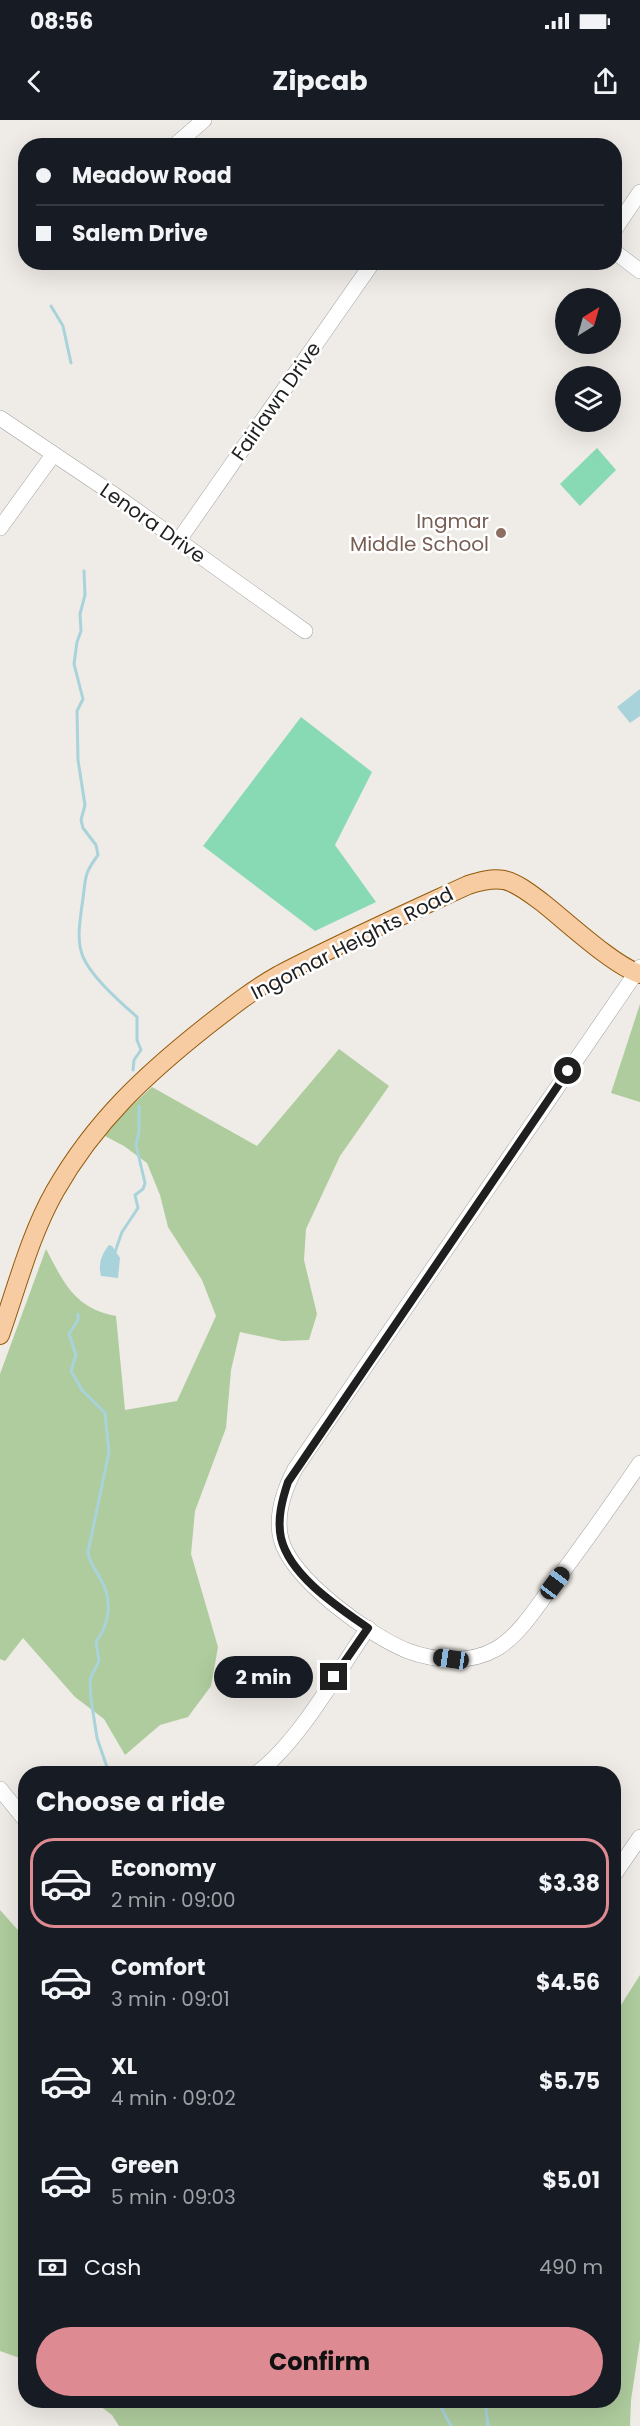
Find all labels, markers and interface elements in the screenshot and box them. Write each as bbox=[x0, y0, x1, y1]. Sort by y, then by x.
text: 08:56 bbox=[30, 6, 93, 37]
text: Zipcab bbox=[272, 62, 368, 99]
icon: back bbox=[18, 65, 51, 98]
icon: share bbox=[589, 65, 622, 98]
text: Meadow Road bbox=[72, 160, 232, 191]
text: Salem Drive bbox=[72, 218, 208, 249]
north arrow bbox=[555, 288, 621, 354]
map controls bbox=[555, 288, 621, 432]
street label: Fairlawn Drive bbox=[225, 336, 327, 466]
button: layers bbox=[555, 366, 621, 432]
street label: Lenora Drive bbox=[95, 476, 211, 570]
place label: Ingmar Middle School bbox=[350, 507, 489, 558]
marker: Ingmar Middle School bbox=[494, 526, 508, 540]
street label: Ingomar Heights Road bbox=[246, 880, 458, 1006]
route start bbox=[554, 1057, 581, 1084]
car bbox=[537, 1563, 573, 1603]
car bbox=[432, 1648, 470, 1670]
callout: 2 min bbox=[214, 1656, 313, 1698]
text: 2 min bbox=[235, 1663, 292, 1691]
route end bbox=[320, 1663, 347, 1690]
text: Choose a ride bbox=[36, 1783, 225, 1820]
text: Economy bbox=[111, 1853, 216, 1884]
icon: car bbox=[39, 1856, 93, 1910]
text: $3.38 bbox=[538, 1868, 600, 1899]
text: 2 min · 09:00 bbox=[111, 1886, 236, 1914]
text: Comfort bbox=[111, 1952, 205, 1983]
icon: car bbox=[39, 1955, 93, 2009]
text: $4.56 bbox=[536, 1967, 600, 1998]
text: 3 min · 09:01 bbox=[111, 1985, 230, 2013]
text: XL bbox=[111, 2051, 137, 2082]
icon: car bbox=[39, 2054, 93, 2108]
text: $5.75 bbox=[539, 2066, 600, 2097]
text: 4 min · 09:02 bbox=[111, 2084, 236, 2112]
text: Green bbox=[111, 2150, 179, 2181]
icon: car bbox=[39, 2153, 93, 2207]
text: $5.01 bbox=[542, 2165, 600, 2196]
text: 5 min · 09:03 bbox=[111, 2183, 236, 2211]
icon: cash bbox=[36, 2251, 69, 2284]
text: Cash bbox=[84, 2252, 141, 2283]
text: 490 m bbox=[539, 2253, 603, 2281]
button: Confirm bbox=[36, 2327, 603, 2396]

